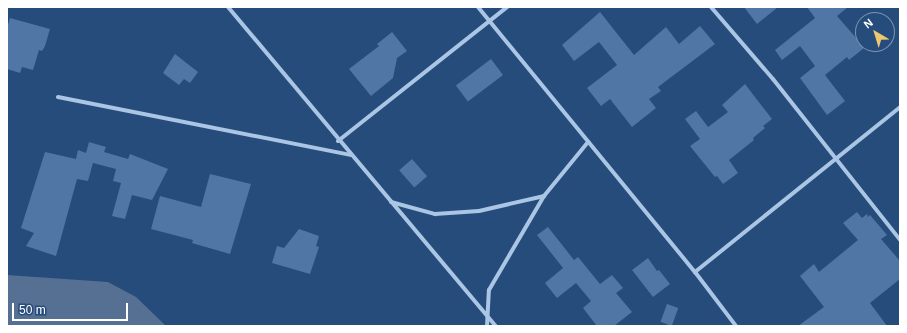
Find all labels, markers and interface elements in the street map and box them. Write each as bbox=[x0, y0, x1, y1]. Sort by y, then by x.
north arrow bbox=[855, 12, 895, 52]
text: N bbox=[861, 16, 875, 31]
scale bar bbox=[14, 295, 130, 321]
text: 50 m bbox=[19, 303, 46, 317]

